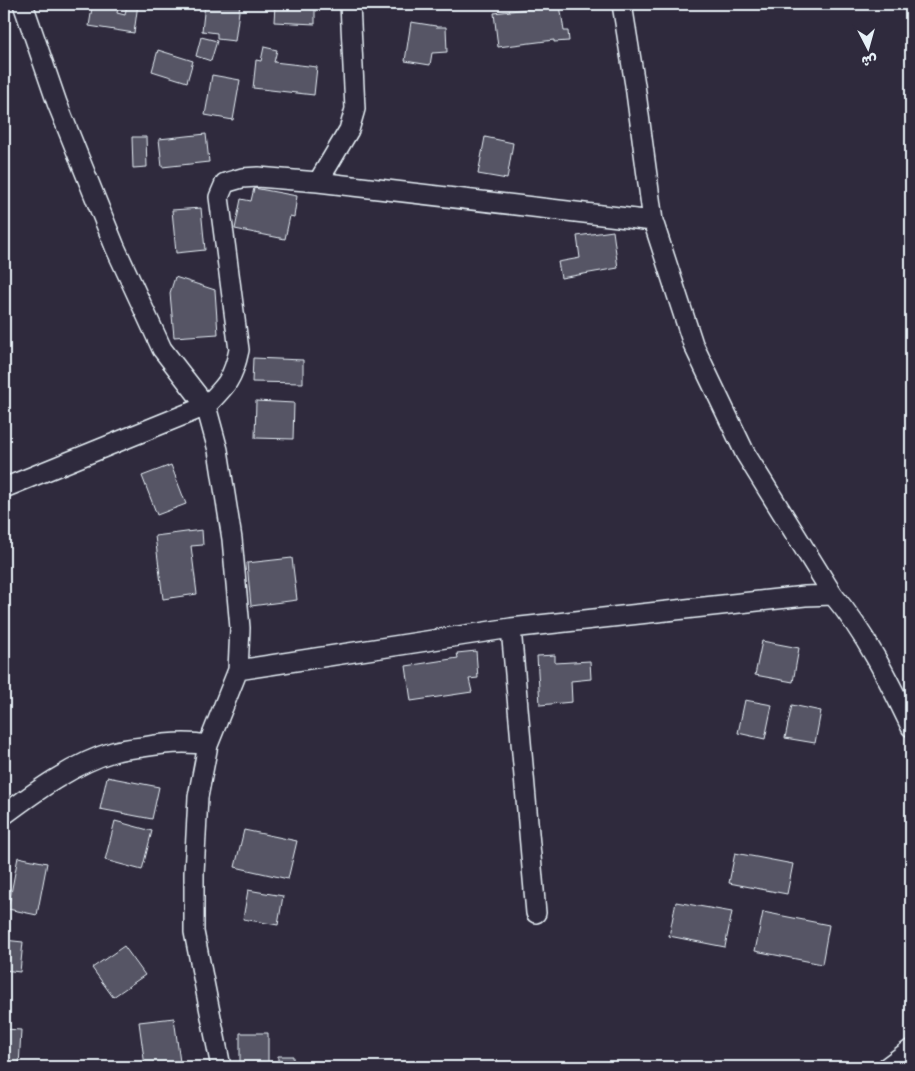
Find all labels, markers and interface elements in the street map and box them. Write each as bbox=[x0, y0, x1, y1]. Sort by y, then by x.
north arrow bbox=[842, 22, 892, 72]
text: ش bbox=[861, 51, 878, 72]

